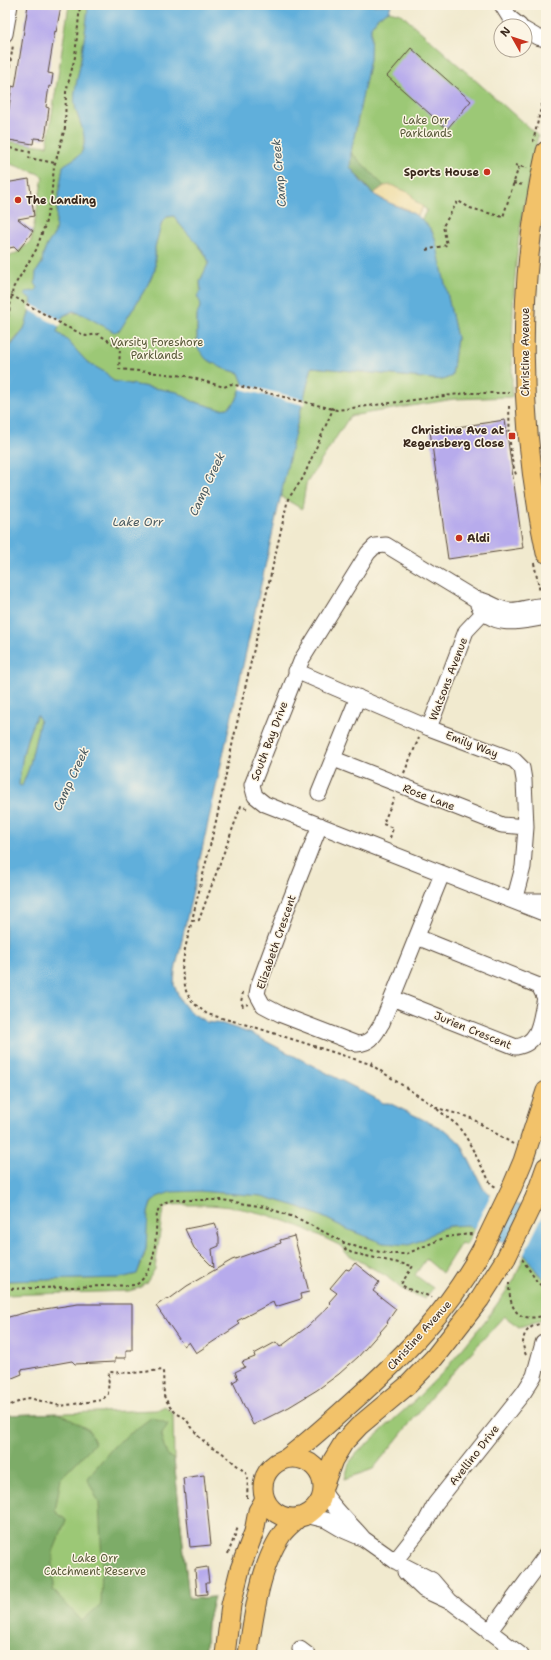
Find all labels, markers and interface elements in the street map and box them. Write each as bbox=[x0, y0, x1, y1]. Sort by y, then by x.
north arrow bbox=[493, 18, 533, 58]
text: N bbox=[497, 24, 514, 40]
park label: Lake Orr Parklands bbox=[400, 113, 452, 141]
water label: Camp Creek bbox=[268, 138, 290, 208]
place label: Sports House bbox=[404, 165, 479, 180]
marker: Sports House bbox=[482, 167, 492, 177]
place label: The Landing bbox=[26, 193, 96, 208]
marker: The Landing bbox=[13, 195, 23, 205]
street label: Christine Avenue bbox=[518, 307, 533, 397]
park label: Varsity Foreshore Parklands bbox=[111, 335, 203, 363]
place label: Christine Ave at Regensberg Close bbox=[403, 423, 505, 451]
marker: Christine Ave at Regensberg Close bbox=[507, 431, 517, 441]
water label: Camp Creek bbox=[185, 449, 229, 518]
water label: Lake Orr bbox=[112, 514, 164, 530]
place label: Aldi bbox=[467, 531, 490, 546]
marker: Aldi bbox=[454, 533, 464, 543]
street label: Watsons Avenue bbox=[426, 635, 471, 723]
street label: South Bay Drive bbox=[247, 699, 292, 783]
street label: Emily Way bbox=[443, 728, 500, 761]
water label: Camp Creek bbox=[49, 744, 93, 813]
street label: Rose Lane bbox=[401, 781, 457, 814]
street label: Elizabeth Crescent bbox=[253, 893, 300, 991]
street label: Jurien Crescent bbox=[432, 1008, 514, 1053]
street label: Christine Avenue bbox=[384, 1297, 455, 1373]
street label: Avellino Drive bbox=[446, 1422, 503, 1489]
park label: Lake Orr Catchment Reserve bbox=[44, 1551, 146, 1579]

